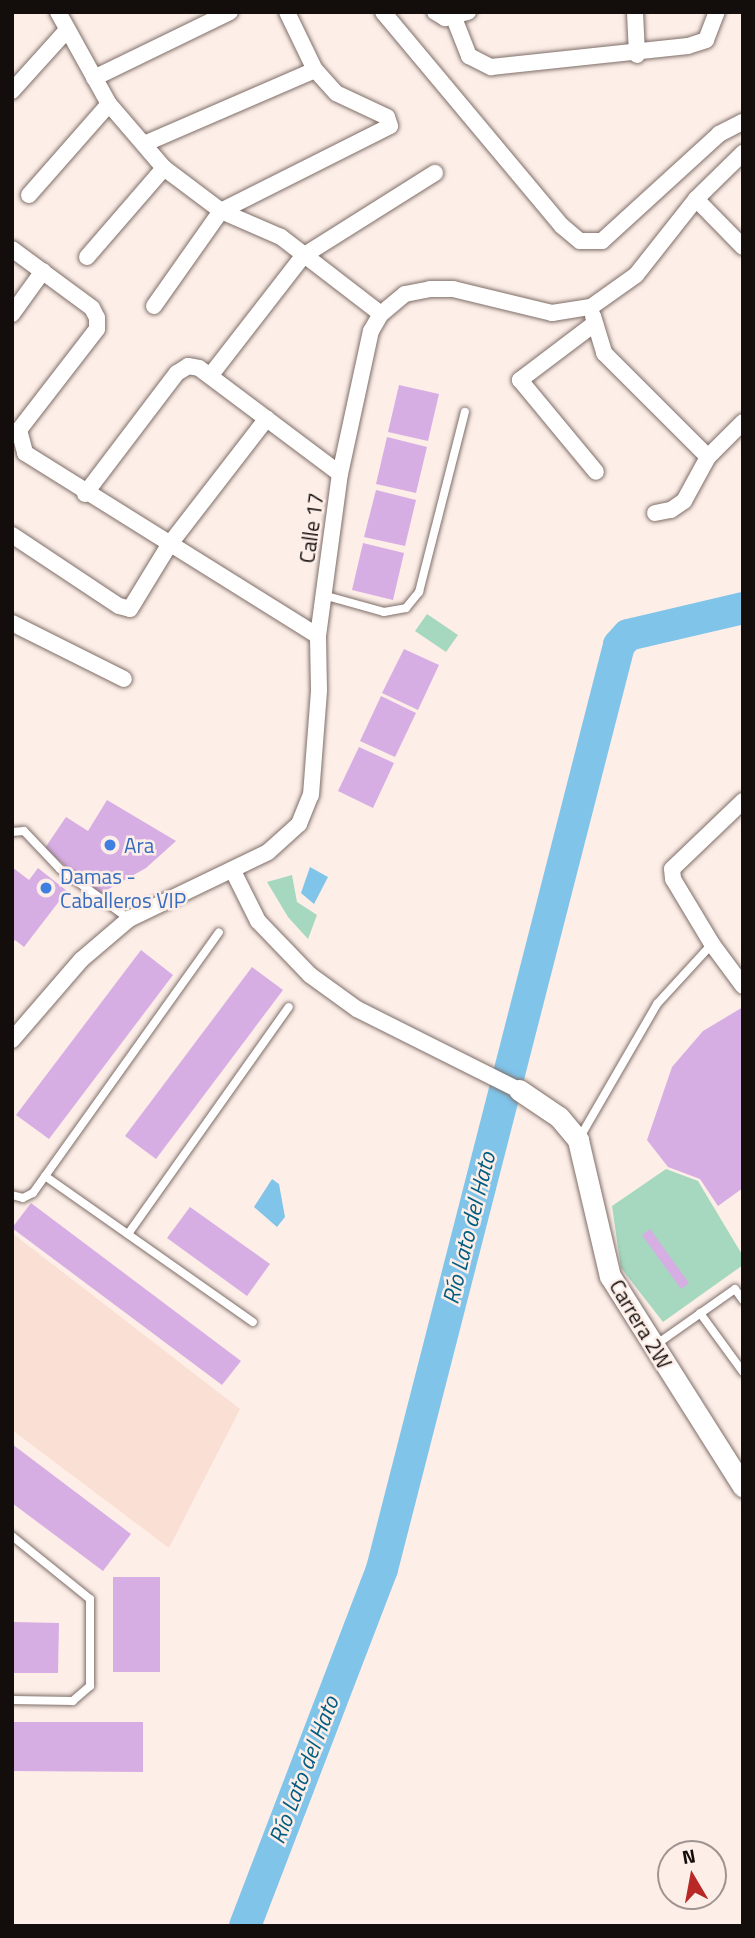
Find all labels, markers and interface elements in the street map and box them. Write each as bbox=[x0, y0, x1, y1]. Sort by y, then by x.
street label: Calle 17 bbox=[294, 491, 328, 565]
place label: Ara bbox=[124, 832, 154, 858]
marker: Ara bbox=[102, 837, 118, 853]
place label: Damas - Caballeros VIP bbox=[60, 863, 186, 913]
marker: Damas - Caballeros VIP bbox=[38, 880, 54, 896]
water label: Río Lato del Hato bbox=[437, 1149, 501, 1307]
street label: Carrera 2W bbox=[605, 1275, 677, 1373]
water label: Río Lato del Hato bbox=[263, 1692, 345, 1848]
north arrow bbox=[657, 1840, 727, 1910]
text: N bbox=[680, 1840, 698, 1871]

